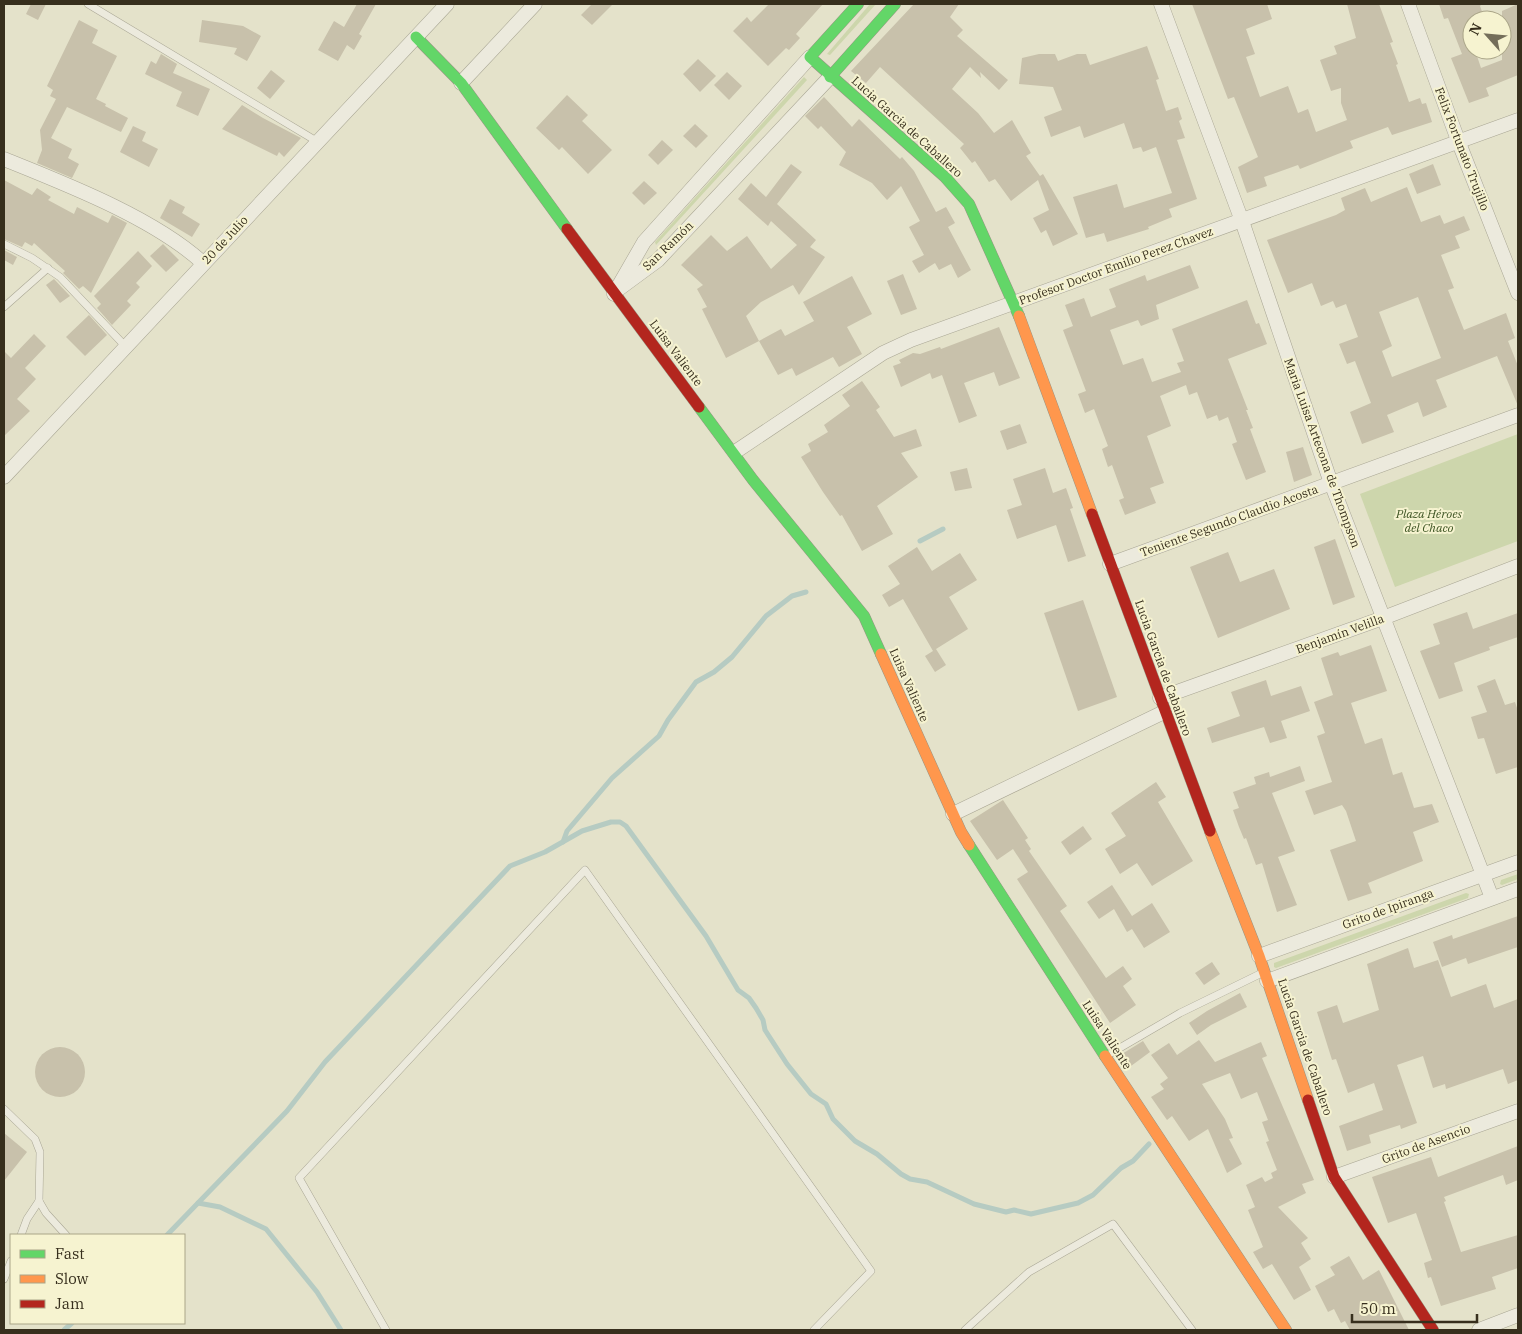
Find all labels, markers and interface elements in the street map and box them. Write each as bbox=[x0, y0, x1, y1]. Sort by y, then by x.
north arrow bbox=[1462, 10, 1512, 60]
text: N bbox=[1465, 20, 1486, 38]
street label: Lucia Garcia de Caballero bbox=[849, 73, 966, 180]
street label: Felix Fortunato Trujillo bbox=[1432, 85, 1493, 213]
street label: 20 de Julio bbox=[198, 212, 251, 267]
street label: San Ramón bbox=[639, 218, 696, 273]
street label: Profesor Doctor Emilio Perez Chavez bbox=[1017, 223, 1215, 308]
street label: Luisa Valiente bbox=[647, 317, 706, 389]
street label: Maria Luisa Artecona de Thompson bbox=[1281, 356, 1364, 550]
street label: Teniente Segundo Claudio Acosta bbox=[1138, 481, 1320, 560]
park label: Plaza Héroes del Chaco bbox=[1395, 506, 1463, 535]
street label: Lucia Garcia de Caballero bbox=[1132, 598, 1195, 738]
street label: Benjamín Velilla bbox=[1294, 610, 1386, 656]
street label: Luisa Valiente bbox=[886, 646, 932, 724]
street label: Grito de Ipiranga bbox=[1340, 885, 1436, 932]
street label: Lucia Garcia de Caballero bbox=[1275, 976, 1336, 1118]
street label: Luisa Valiente bbox=[1080, 997, 1135, 1072]
street label: Grito de Asencio bbox=[1380, 1121, 1472, 1166]
legend bbox=[10, 1234, 185, 1324]
text: Fast bbox=[55, 1244, 85, 1263]
text: Slow bbox=[55, 1269, 89, 1288]
scale bar bbox=[1352, 1292, 1477, 1324]
text: Jam bbox=[55, 1294, 84, 1313]
text: 50 m bbox=[1360, 1299, 1396, 1318]

